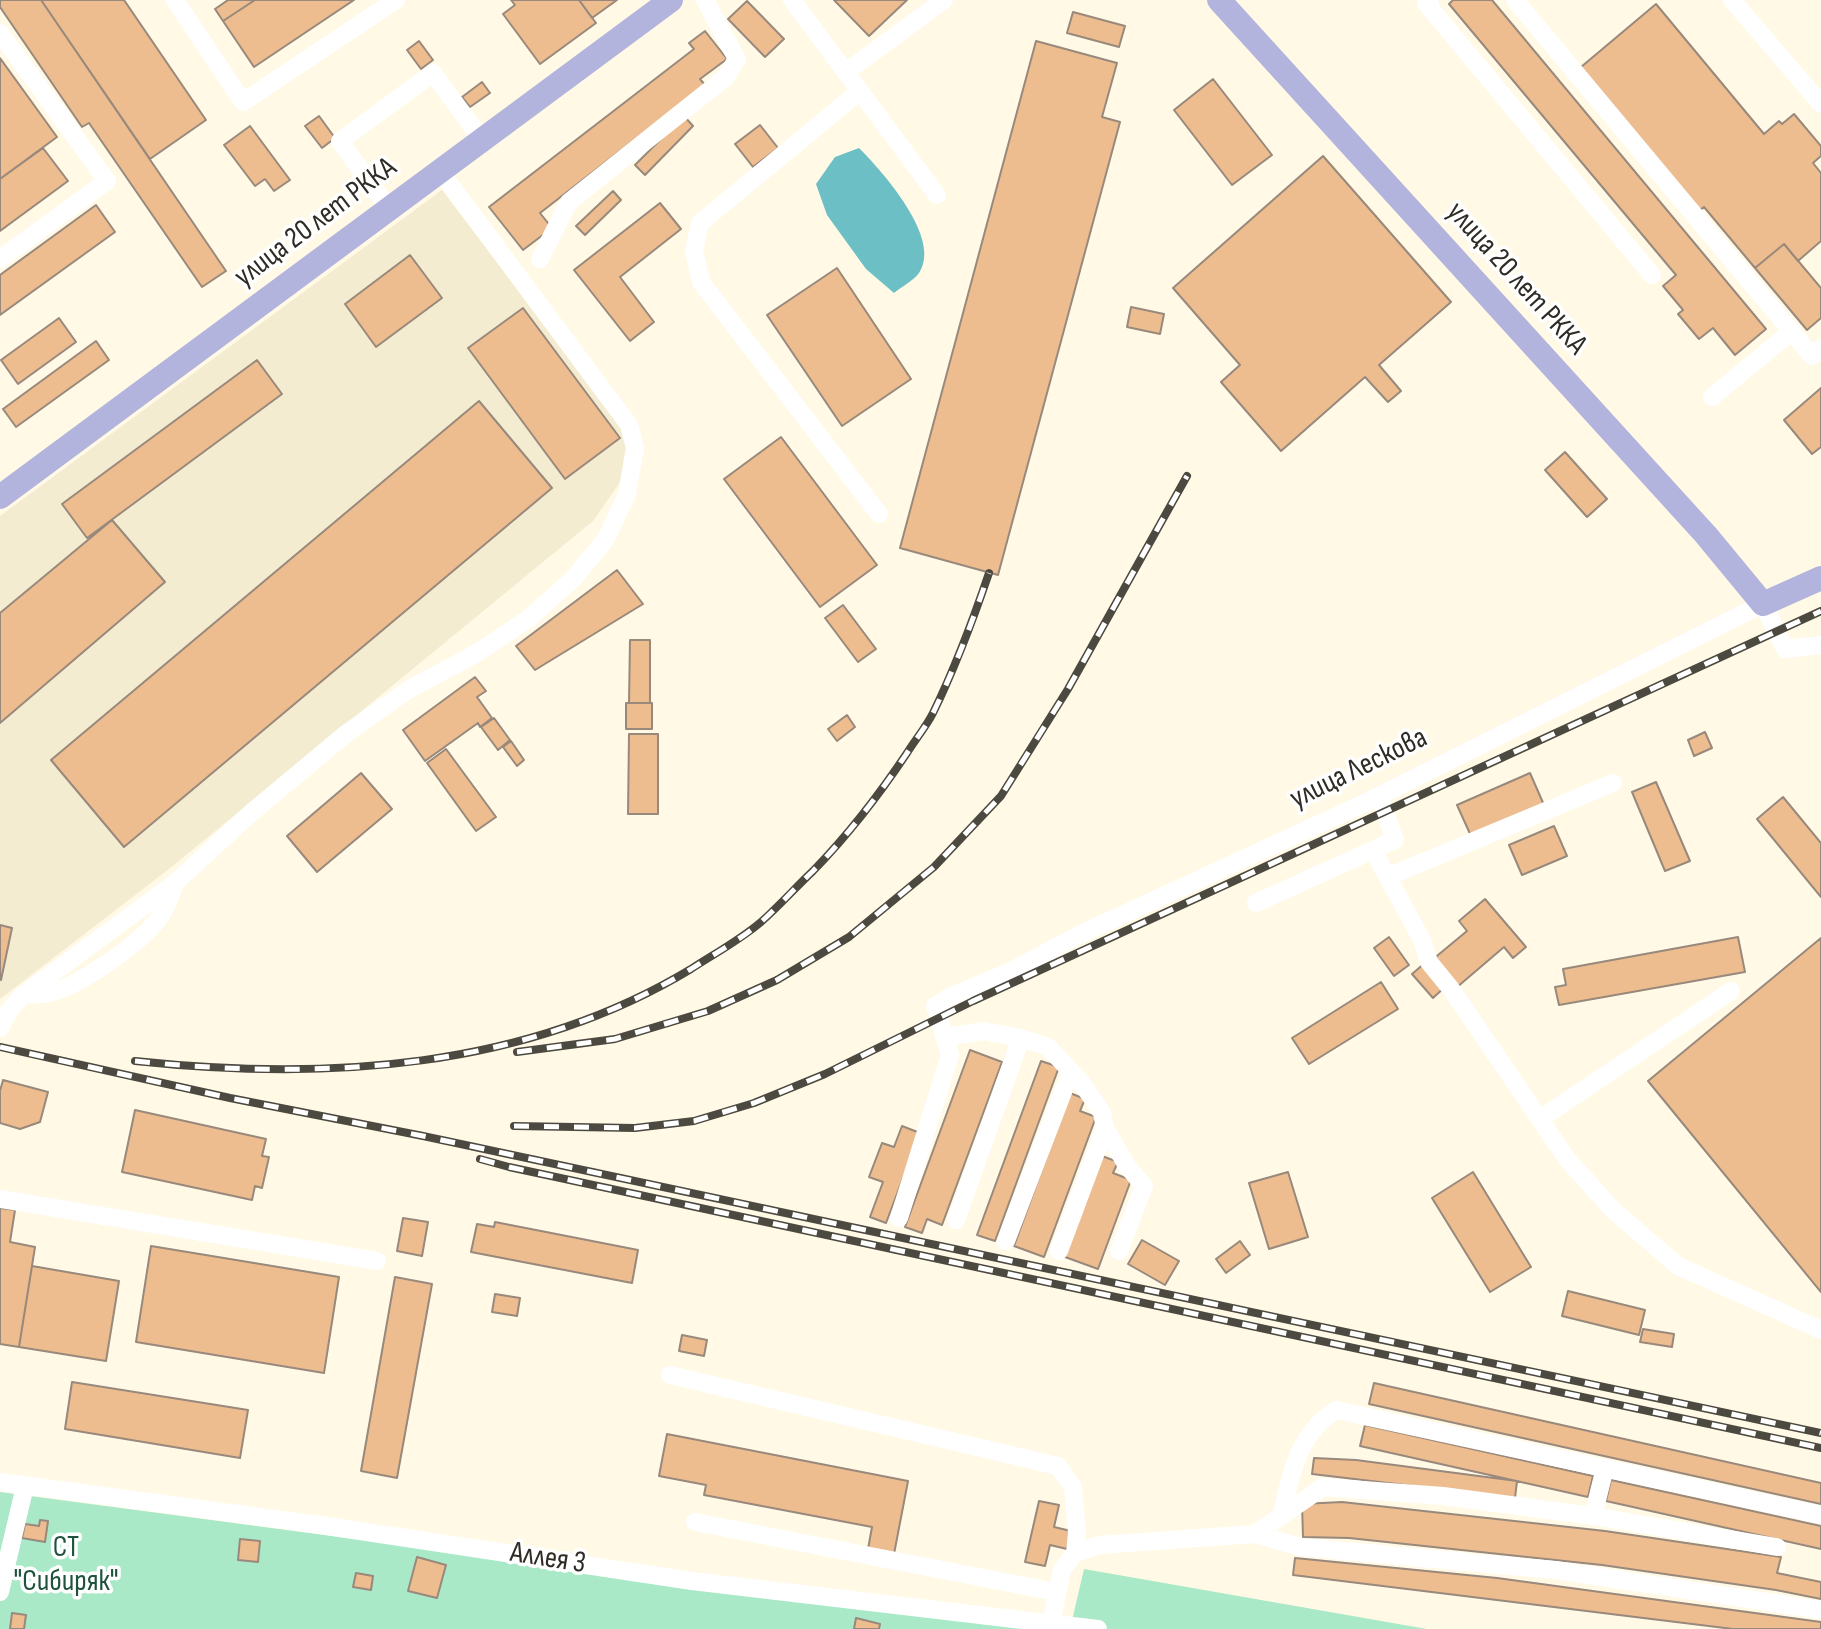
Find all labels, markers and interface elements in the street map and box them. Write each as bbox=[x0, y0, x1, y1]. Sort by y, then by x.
street label: улица 20 лет РККА bbox=[228, 150, 404, 296]
street label: улица 20 лет РККА bbox=[1438, 195, 1594, 363]
street label: улица Лескова bbox=[1285, 720, 1433, 818]
park label: СТ "Сибиряк" bbox=[14, 1530, 118, 1600]
street label: Аллея 3 bbox=[508, 1535, 588, 1583]

